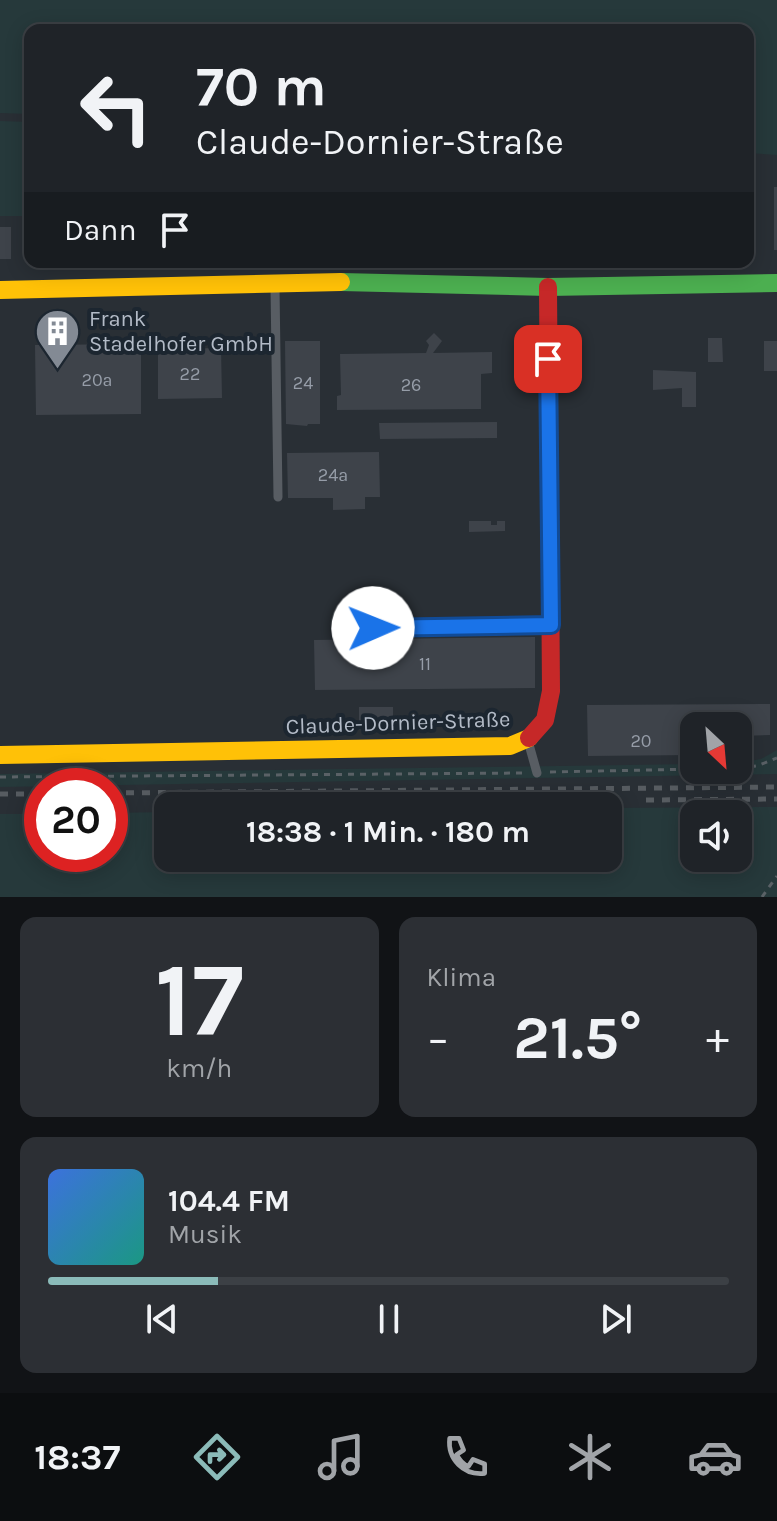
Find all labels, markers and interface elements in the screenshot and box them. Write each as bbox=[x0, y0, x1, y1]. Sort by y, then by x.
text: 70 m bbox=[196, 54, 327, 119]
icon: left bbox=[64, 56, 168, 160]
text: Claude-Dornier-Straße bbox=[196, 121, 564, 163]
icon: arrive bbox=[153, 208, 197, 252]
text: Dann bbox=[64, 212, 137, 248]
place label: Frank Stadelhofer GmbH bbox=[89, 306, 273, 357]
building icon: Frank Stadelhofer GmbH bbox=[34, 308, 82, 371]
pin bbox=[514, 325, 582, 393]
icon: arrive bbox=[526, 337, 570, 381]
house number: 22 bbox=[180, 363, 200, 385]
house number: 20a bbox=[81, 369, 113, 391]
house number: 24 bbox=[293, 372, 313, 394]
house number: 26 bbox=[401, 374, 421, 396]
house number: 24a bbox=[318, 464, 348, 486]
position arrow bbox=[331, 586, 415, 670]
house number: 11 bbox=[419, 653, 431, 675]
street label: Claude-Dornier-Straße bbox=[285, 706, 511, 740]
north arrow bbox=[680, 712, 752, 784]
map controls bbox=[680, 712, 752, 872]
house number: 20 bbox=[630, 730, 652, 752]
speed limit sign: 20 bbox=[24, 768, 128, 872]
button: sound bbox=[680, 800, 752, 872]
text: 18:38 · 1 Min. · 180 m bbox=[246, 814, 530, 850]
text: 17 bbox=[155, 940, 244, 1061]
text: Klima bbox=[427, 962, 496, 993]
text: 21.5° bbox=[513, 1003, 642, 1073]
text: − bbox=[427, 1013, 450, 1064]
text: + bbox=[706, 1013, 729, 1064]
text: km/h bbox=[166, 1053, 232, 1084]
text: 104.4 FM bbox=[168, 1183, 290, 1219]
text: Musik bbox=[168, 1219, 242, 1250]
icon: previous bbox=[140, 1297, 184, 1341]
icon: pause bbox=[367, 1297, 411, 1341]
icon: next bbox=[594, 1297, 638, 1341]
icon: directions bbox=[189, 1429, 245, 1485]
icon: music bbox=[313, 1429, 369, 1485]
icon: phone bbox=[438, 1429, 494, 1485]
icon: climate bbox=[562, 1429, 618, 1485]
icon: car bbox=[687, 1429, 743, 1485]
text: 18:37 bbox=[34, 1436, 120, 1478]

